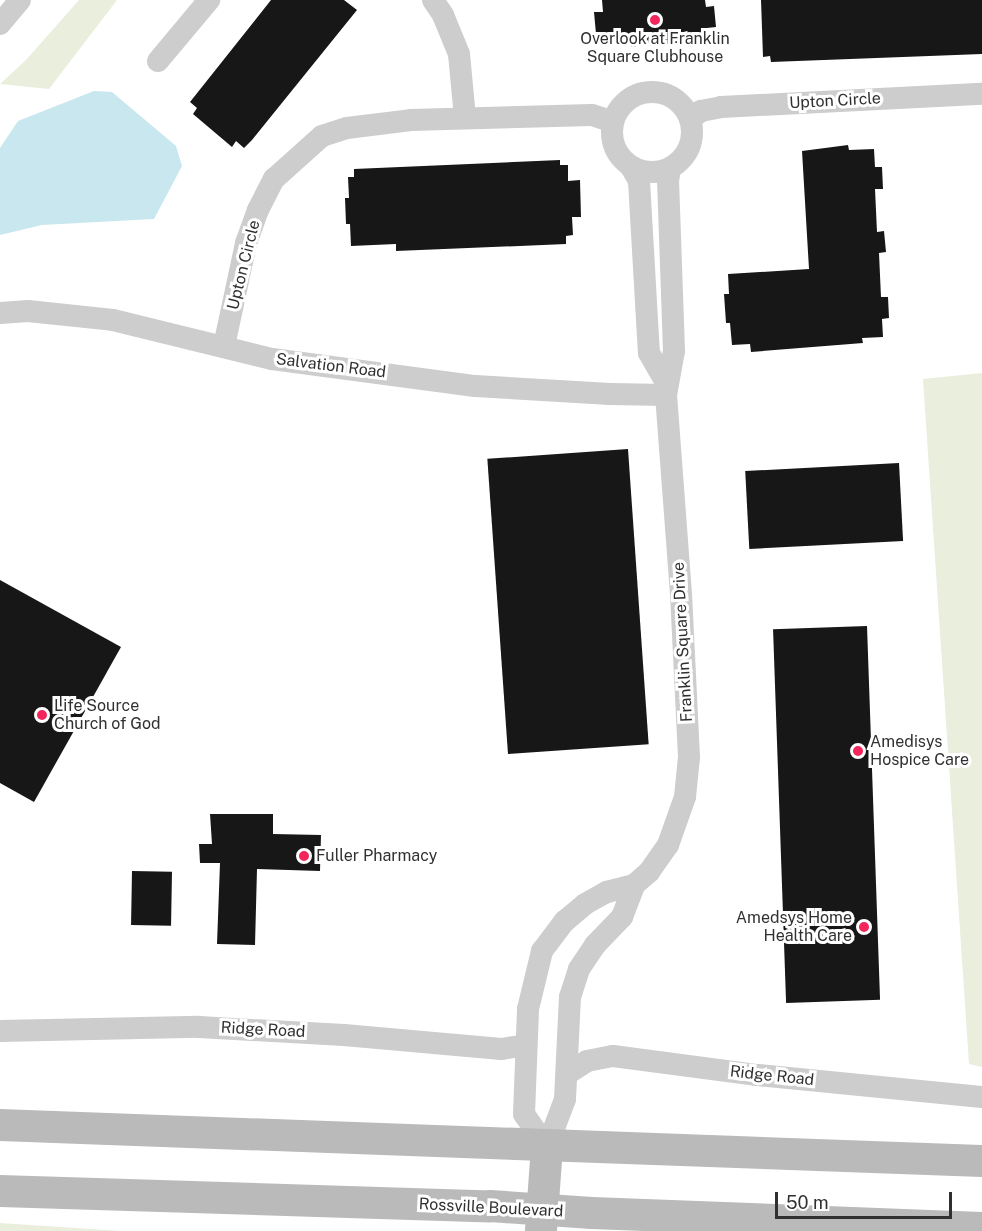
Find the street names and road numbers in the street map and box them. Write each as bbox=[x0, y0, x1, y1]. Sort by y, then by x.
street label: Upton Circle bbox=[789, 89, 881, 113]
street label: Upton Circle bbox=[224, 218, 264, 312]
street label: Salvation Road bbox=[275, 350, 387, 382]
street label: Franklin Square Drive bbox=[669, 561, 697, 723]
street label: Ridge Road bbox=[220, 1018, 306, 1042]
street label: Ridge Road bbox=[729, 1062, 815, 1090]
street label: Rossville Boulevard bbox=[418, 1195, 564, 1221]

